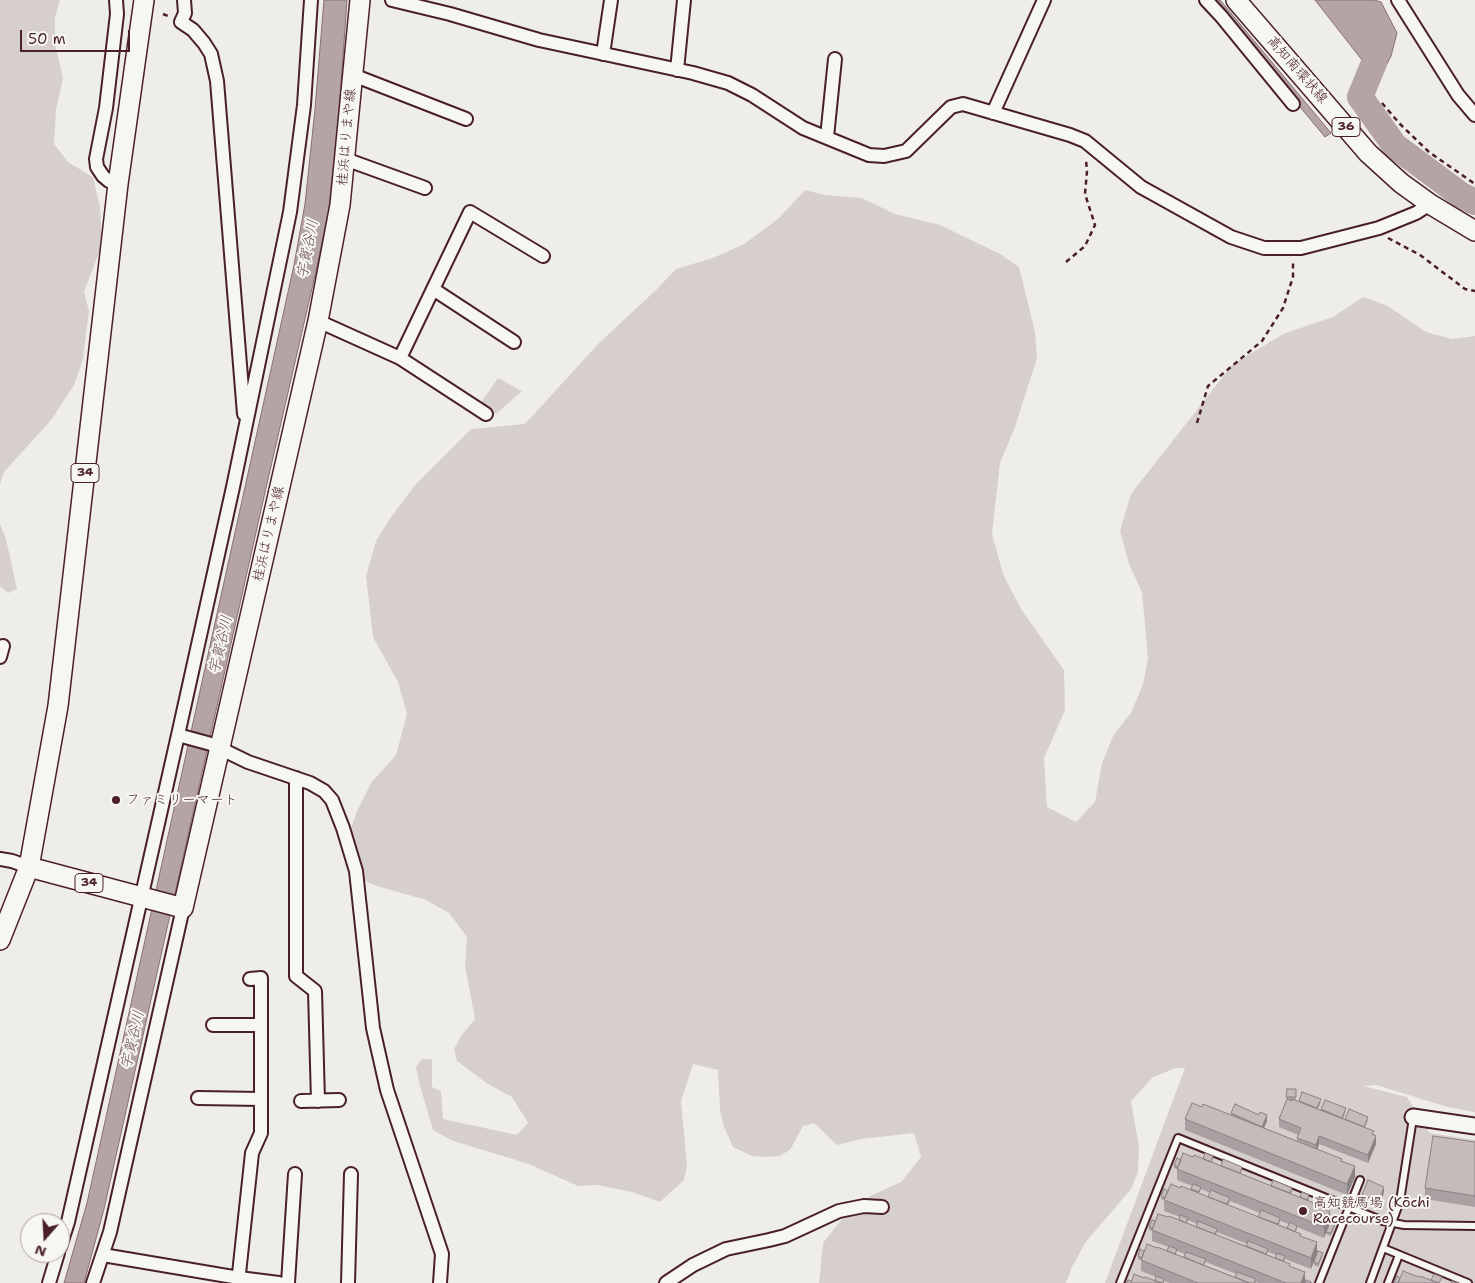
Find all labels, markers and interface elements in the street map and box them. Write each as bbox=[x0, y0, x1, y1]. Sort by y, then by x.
scale bar bbox=[22, 20, 132, 52]
text: 50 m bbox=[28, 29, 66, 49]
street label: 高知南環状線 bbox=[1263, 33, 1331, 107]
street label: 桂浜はりまや線 bbox=[334, 87, 360, 187]
road number: 36 bbox=[1332, 118, 1360, 136]
water label: 宇賀谷川 bbox=[293, 218, 323, 280]
road number: 34 bbox=[71, 463, 99, 482]
street label: 桂浜はりまや線 bbox=[250, 484, 288, 584]
water label: 宇賀谷川 bbox=[205, 614, 237, 676]
place label: ファミリーマート bbox=[126, 792, 238, 808]
marker: ファミリーマート bbox=[110, 794, 122, 806]
road number: 34 bbox=[75, 874, 103, 892]
water label: 宇賀谷川 bbox=[117, 1009, 149, 1071]
place label: 高知競馬場 (Kōchi Racecourse) bbox=[1313, 1195, 1430, 1228]
marker: 高知競馬場 (Kōchi Racecourse) bbox=[1297, 1205, 1309, 1217]
north arrow bbox=[20, 1213, 70, 1263]
text: N bbox=[32, 1241, 49, 1262]

